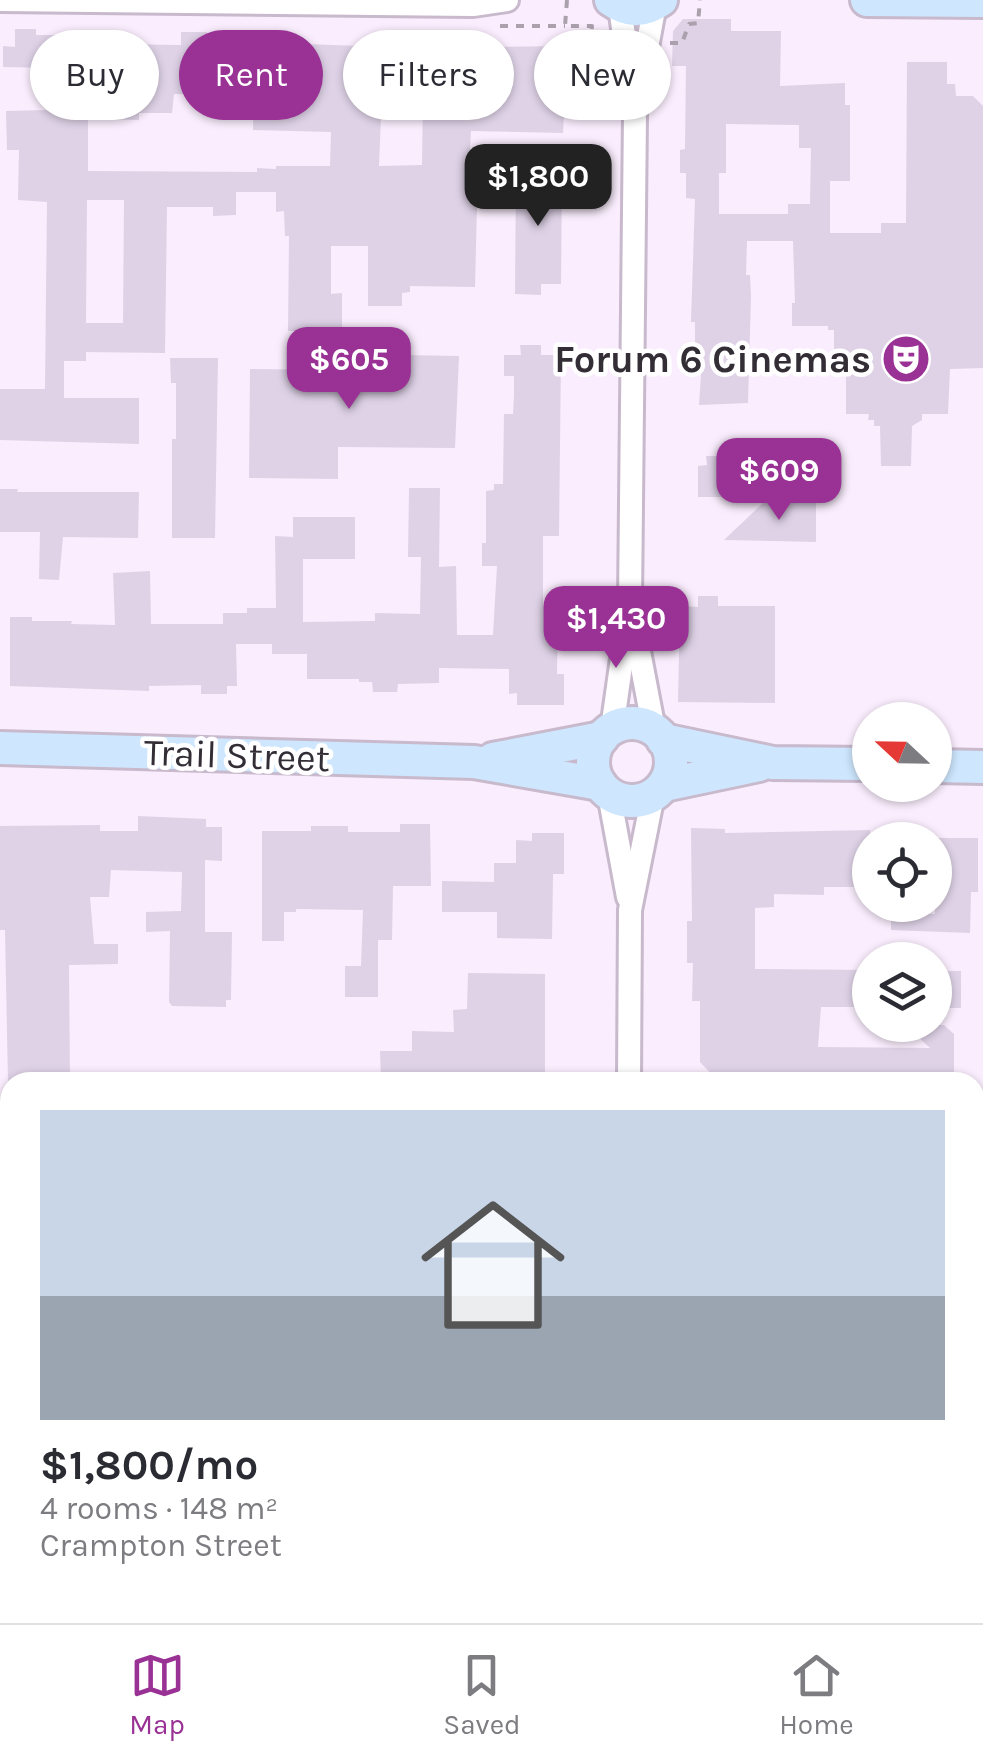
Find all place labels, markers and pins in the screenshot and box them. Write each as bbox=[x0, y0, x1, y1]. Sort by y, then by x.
pin: $1,800 bbox=[457, 144, 619, 229]
pin: $605 bbox=[290, 327, 408, 412]
theatre icon: Forum 6 Cinemas bbox=[880, 333, 932, 385]
place label: Forum 6 Cinemas bbox=[554, 337, 871, 382]
pin: $609 bbox=[720, 438, 838, 523]
pin: $1,430 bbox=[535, 586, 697, 671]

